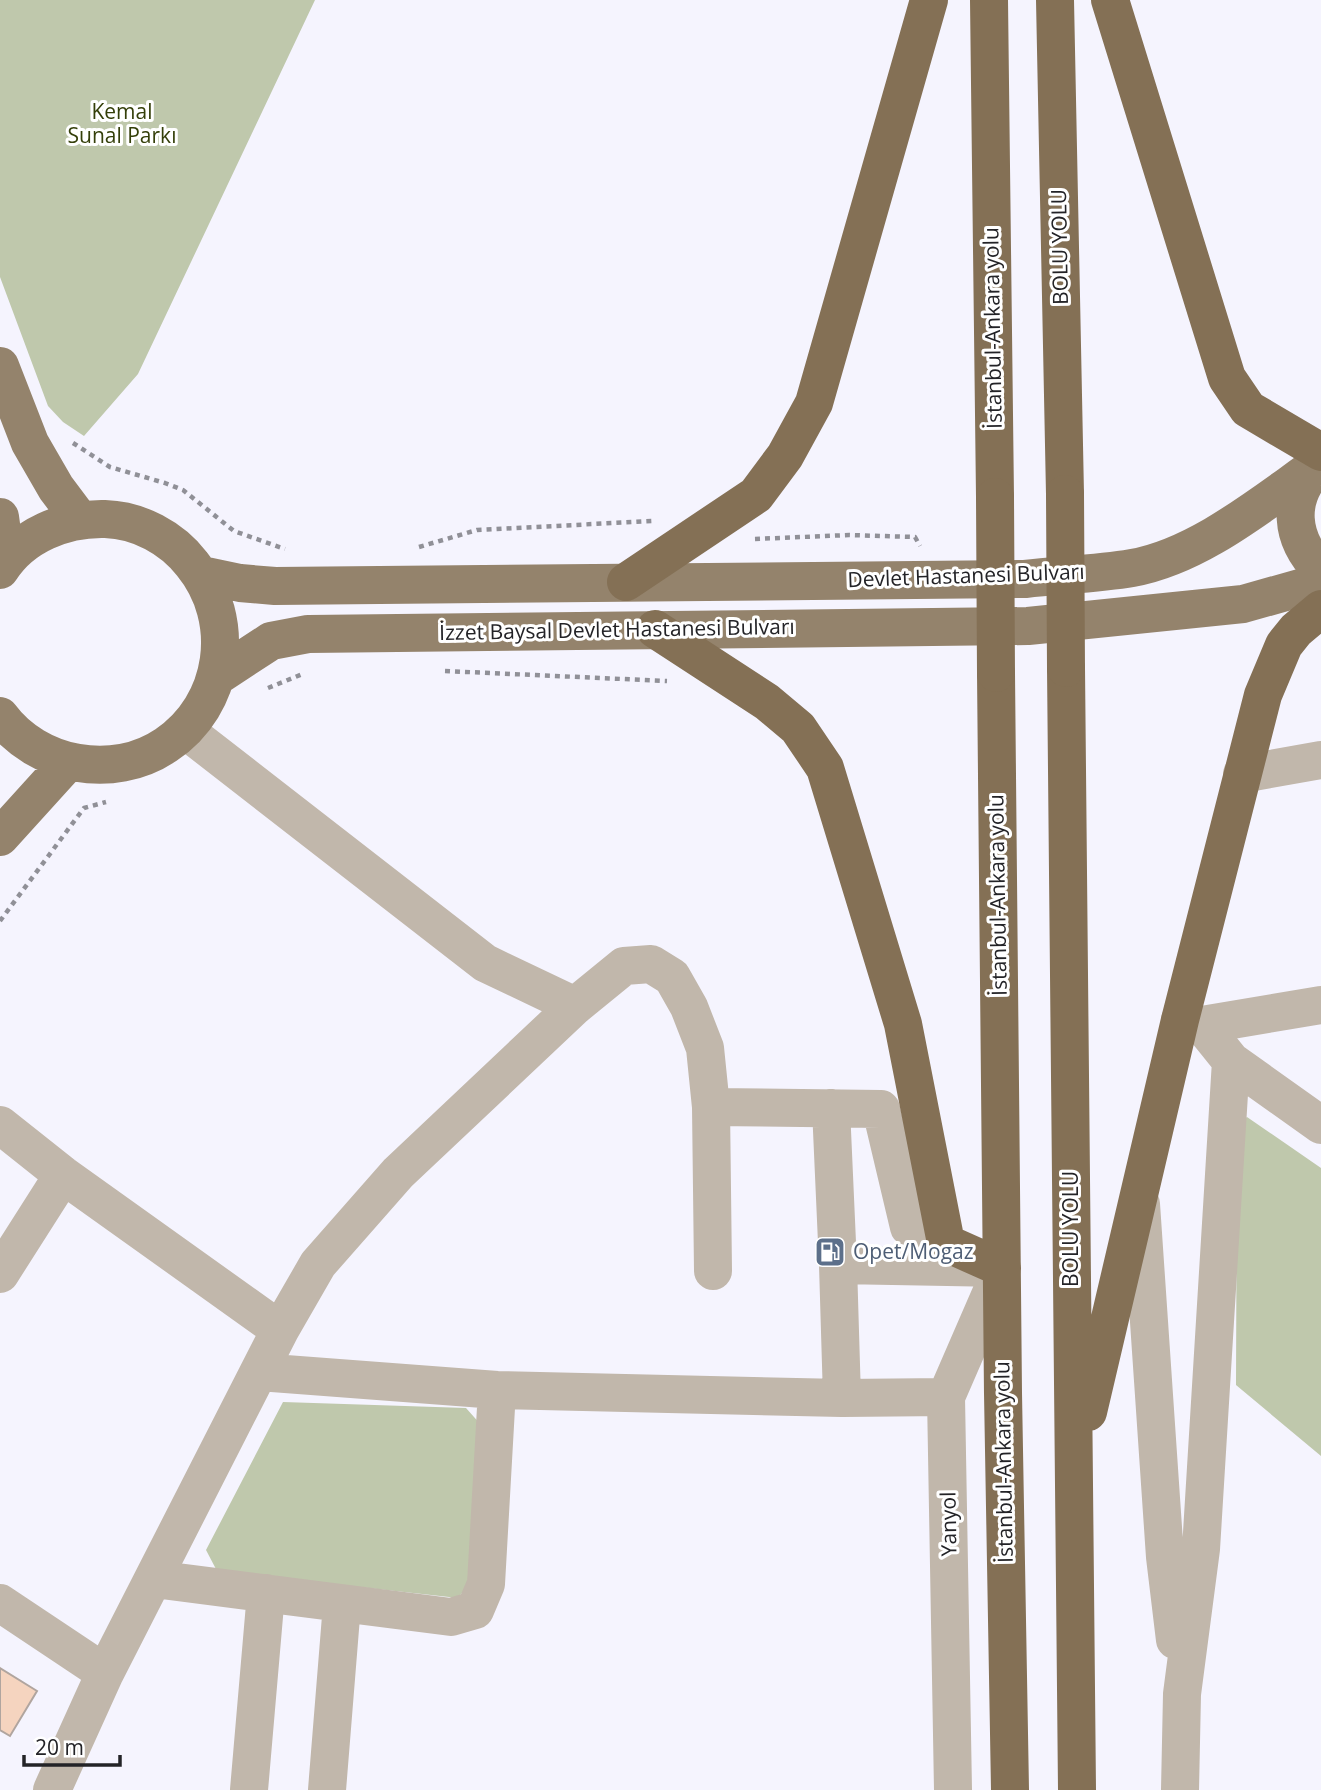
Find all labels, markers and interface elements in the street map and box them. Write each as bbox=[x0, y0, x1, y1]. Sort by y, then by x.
park label: Kemal Sunal Parkı bbox=[68, 97, 176, 149]
street label: BOLU YOLU bbox=[1044, 189, 1074, 305]
street label: İstanbul-Ankara yolu bbox=[976, 227, 1008, 429]
street label: Devlet Hastanesi Bulvarı bbox=[847, 557, 1085, 593]
street label: İzzet Baysal Devlet Hastanesi Bulvarı bbox=[439, 612, 795, 646]
street label: İstanbul-Ankara yolu bbox=[981, 794, 1013, 996]
street label: BOLU YOLU bbox=[1056, 1171, 1084, 1287]
fuel station icon: Opet/Mogaz bbox=[813, 1235, 847, 1269]
place label: Opet/Mogaz bbox=[853, 1237, 974, 1265]
street label: İstanbul-Ankara yolu bbox=[987, 1361, 1019, 1563]
street label: Yanyol bbox=[933, 1491, 963, 1557]
scale bar bbox=[24, 1724, 121, 1768]
text: 20 m bbox=[35, 1733, 84, 1761]

